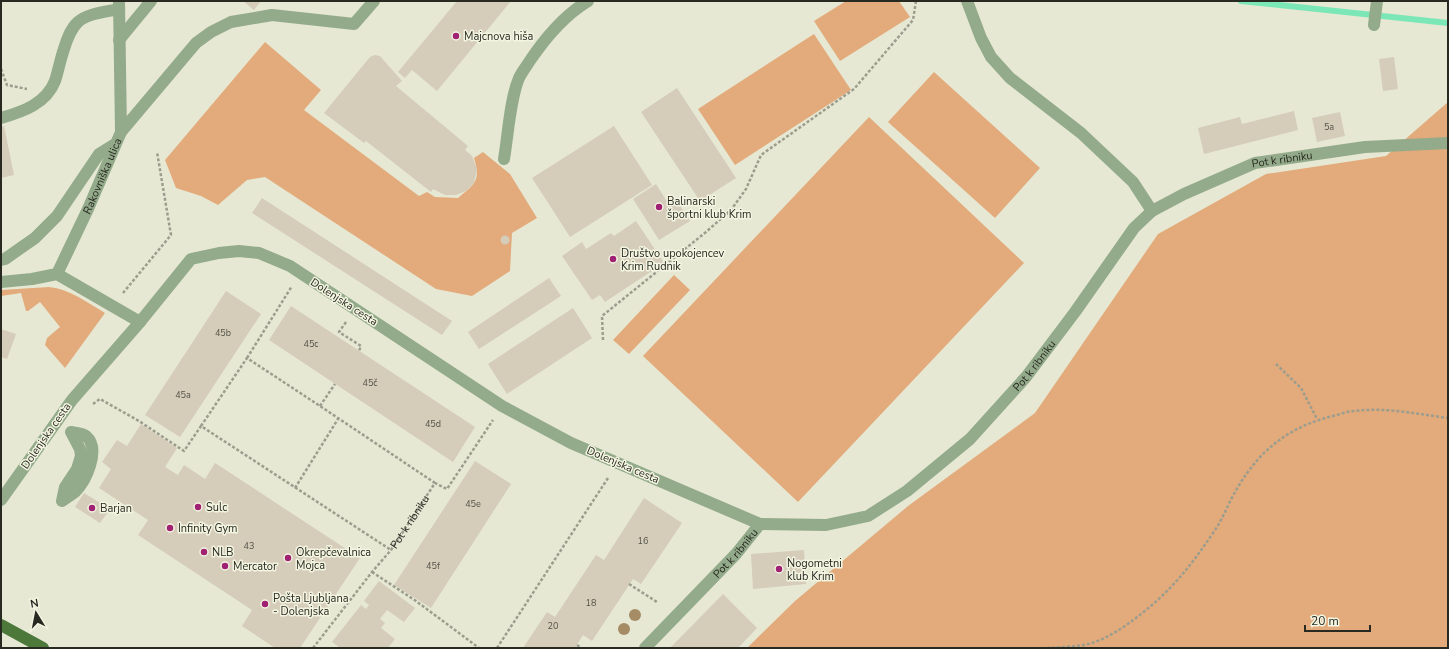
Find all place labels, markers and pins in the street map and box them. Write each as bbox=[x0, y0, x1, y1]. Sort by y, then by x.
place label: Majcnova hiša bbox=[464, 29, 534, 44]
marker: Majcnova hiša bbox=[451, 31, 461, 41]
place label: Balinarski športni klub Krim bbox=[667, 194, 751, 222]
marker: Balinarski športni klub Krim bbox=[654, 202, 664, 212]
place label: Društvo upokojencev Krim Rudnik bbox=[621, 246, 725, 274]
marker: Društvo upokojencev Krim Rudnik bbox=[608, 254, 618, 264]
place label: Sulc bbox=[206, 500, 227, 515]
place label: Barjan bbox=[100, 501, 132, 516]
marker: Sulc bbox=[193, 502, 203, 512]
marker: Barjan bbox=[87, 503, 97, 513]
place label: Infinity Gym bbox=[178, 521, 237, 536]
marker: Infinity Gym bbox=[165, 523, 175, 533]
place label: NLB bbox=[212, 545, 234, 560]
place label: Okrepčevalnica Mojca bbox=[296, 545, 371, 573]
marker: NLB bbox=[199, 547, 209, 557]
marker: Okrepčevalnica Mojca bbox=[283, 553, 293, 563]
place label: Nogometni klub Krim bbox=[787, 556, 842, 584]
place label: Mercator bbox=[233, 559, 277, 574]
marker: Mercator bbox=[220, 561, 230, 571]
marker: Nogometni klub Krim bbox=[774, 564, 784, 574]
place label: Pošta Ljubljana - Dolenjska bbox=[273, 591, 349, 619]
marker: Pošta Ljubljana - Dolenjska bbox=[260, 599, 270, 609]

